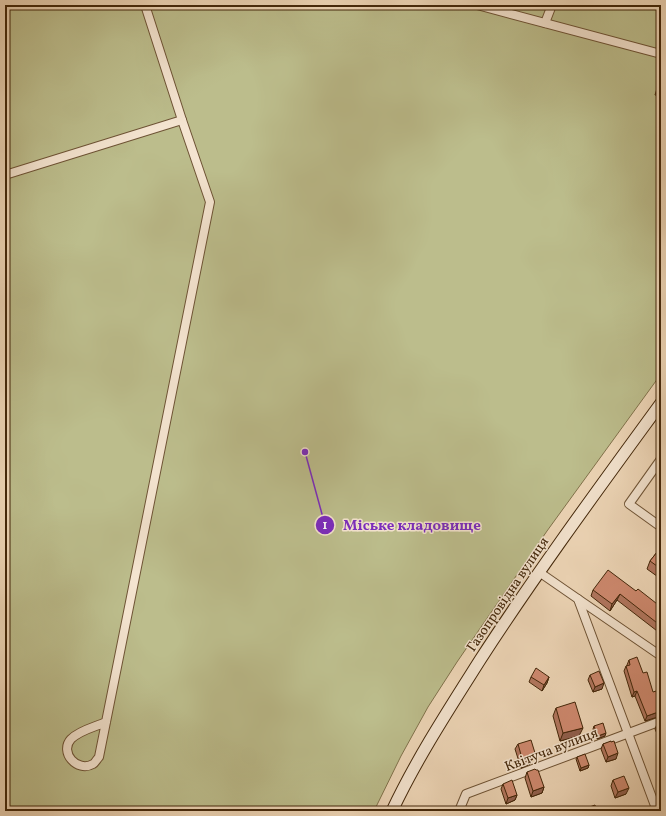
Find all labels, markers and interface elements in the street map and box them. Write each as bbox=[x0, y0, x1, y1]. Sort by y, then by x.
callout: Міське кладовище bbox=[315, 511, 489, 538]
text: Міське кладовище bbox=[343, 516, 481, 537]
text: 1 bbox=[323, 518, 328, 534]
street label: Газопровідна вулиця bbox=[463, 534, 554, 656]
street label: Квітуча вулиця bbox=[502, 724, 601, 777]

